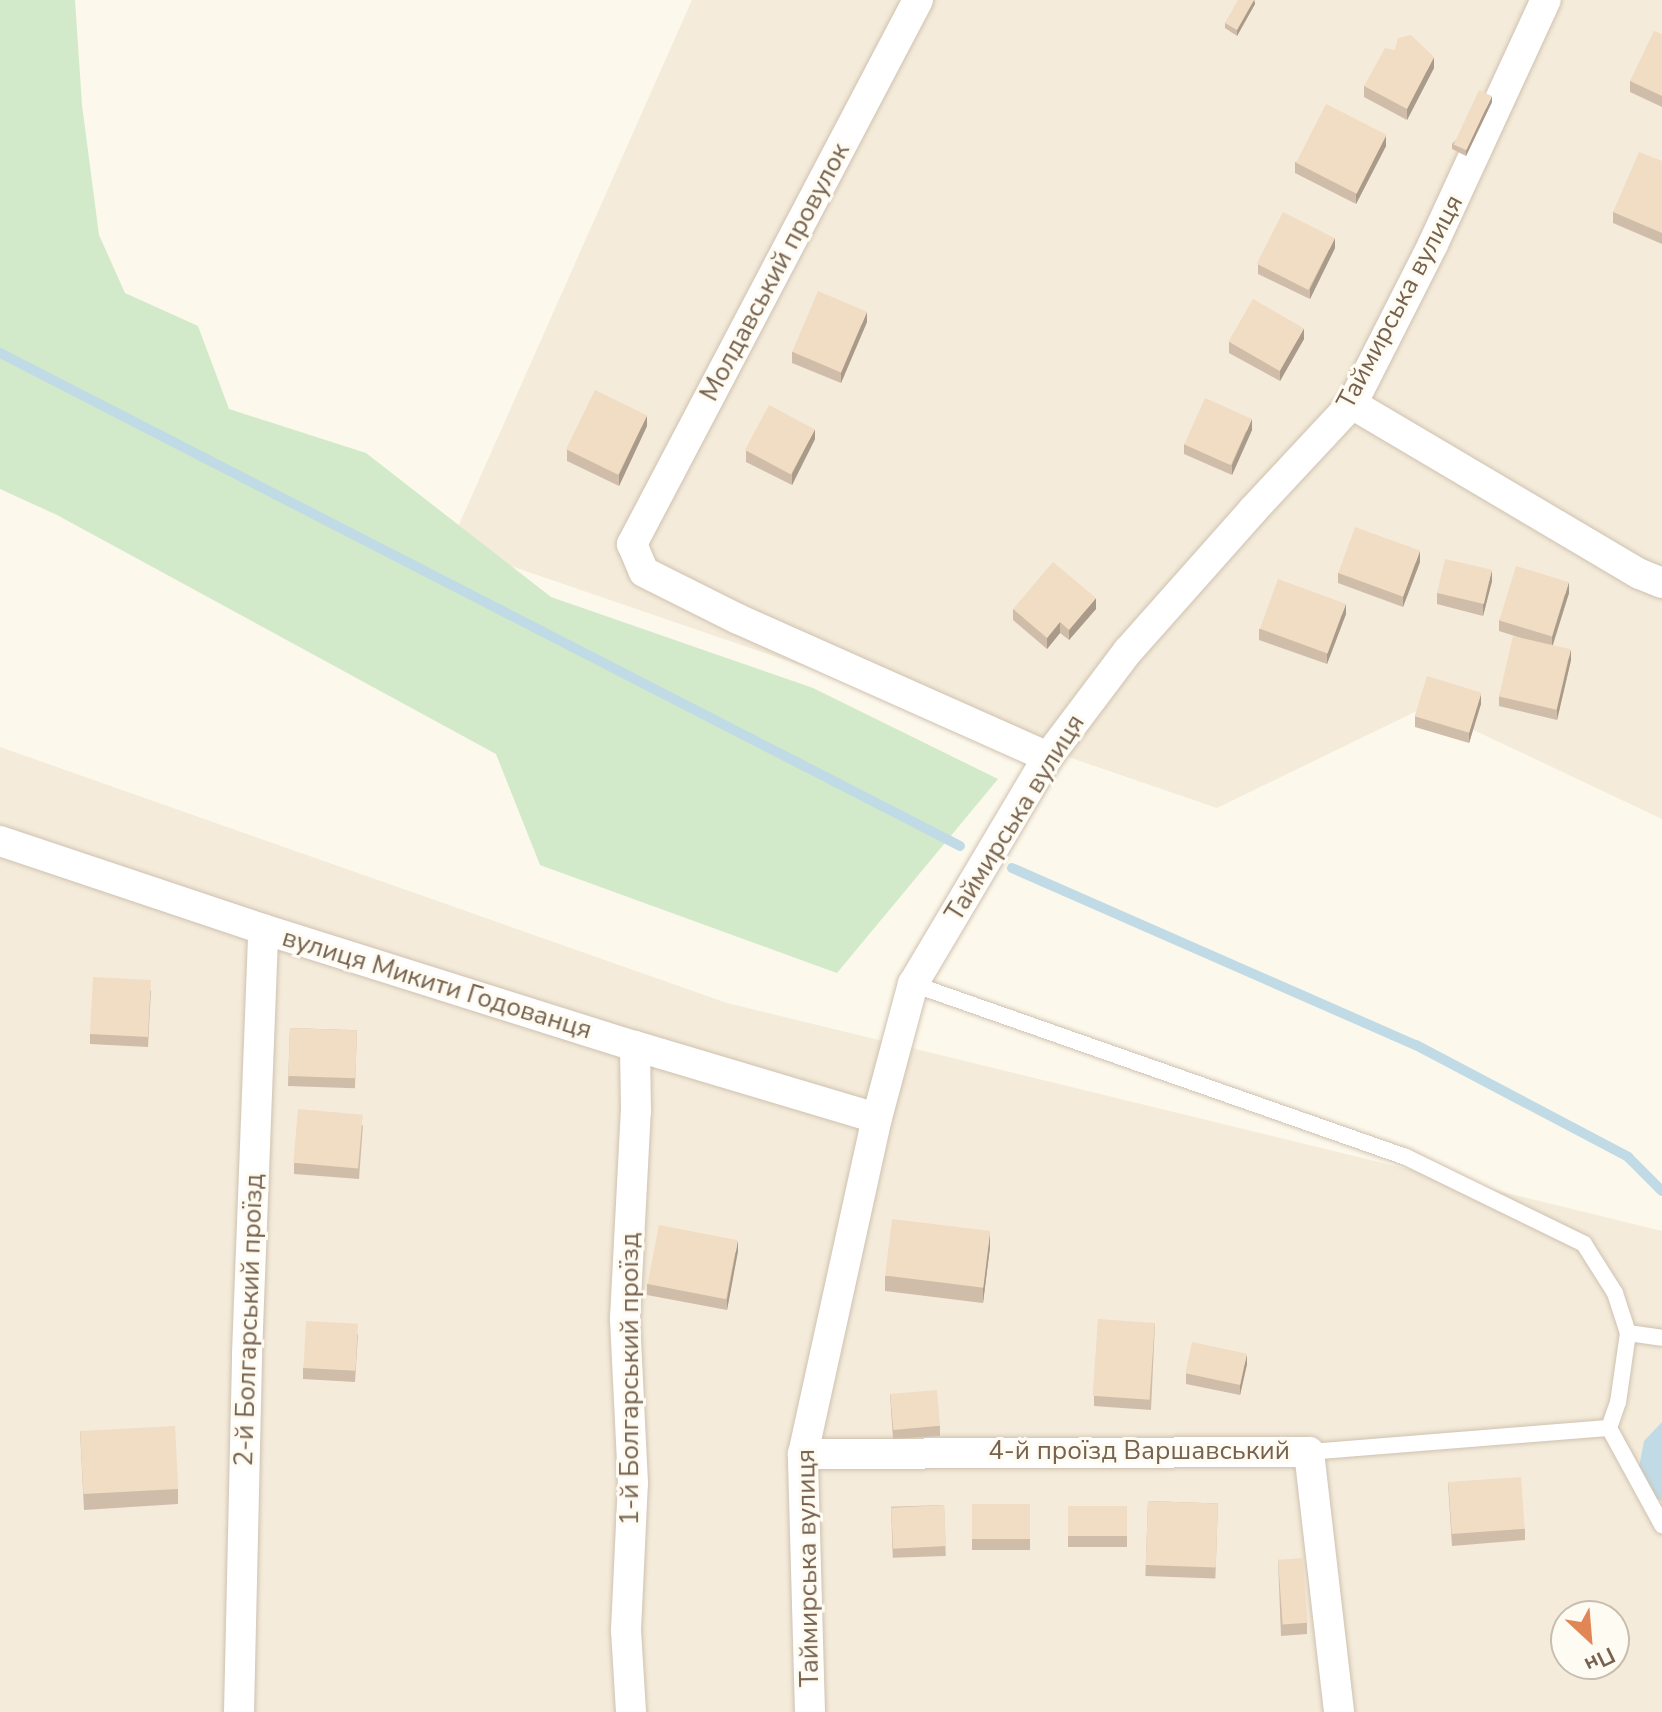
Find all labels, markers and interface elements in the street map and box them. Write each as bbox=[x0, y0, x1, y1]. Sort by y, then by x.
street label: Молдавський провулок bbox=[694, 138, 856, 406]
street label: Таймирська вулиця bbox=[1330, 190, 1470, 414]
street label: Таймирська вулиця bbox=[939, 709, 1091, 927]
street label: вулиця Микити Годованця bbox=[278, 922, 596, 1046]
street label: 2-й Болгарський проїзд bbox=[228, 1173, 270, 1467]
street label: 1-й Болгарський проїзд bbox=[614, 1233, 646, 1525]
street label: 4-й проїзд Варшавський bbox=[988, 1435, 1290, 1467]
street label: Таймирська вулиця bbox=[790, 1449, 826, 1687]
north arrow bbox=[1550, 1600, 1630, 1680]
text: Пн bbox=[1579, 1640, 1620, 1680]

